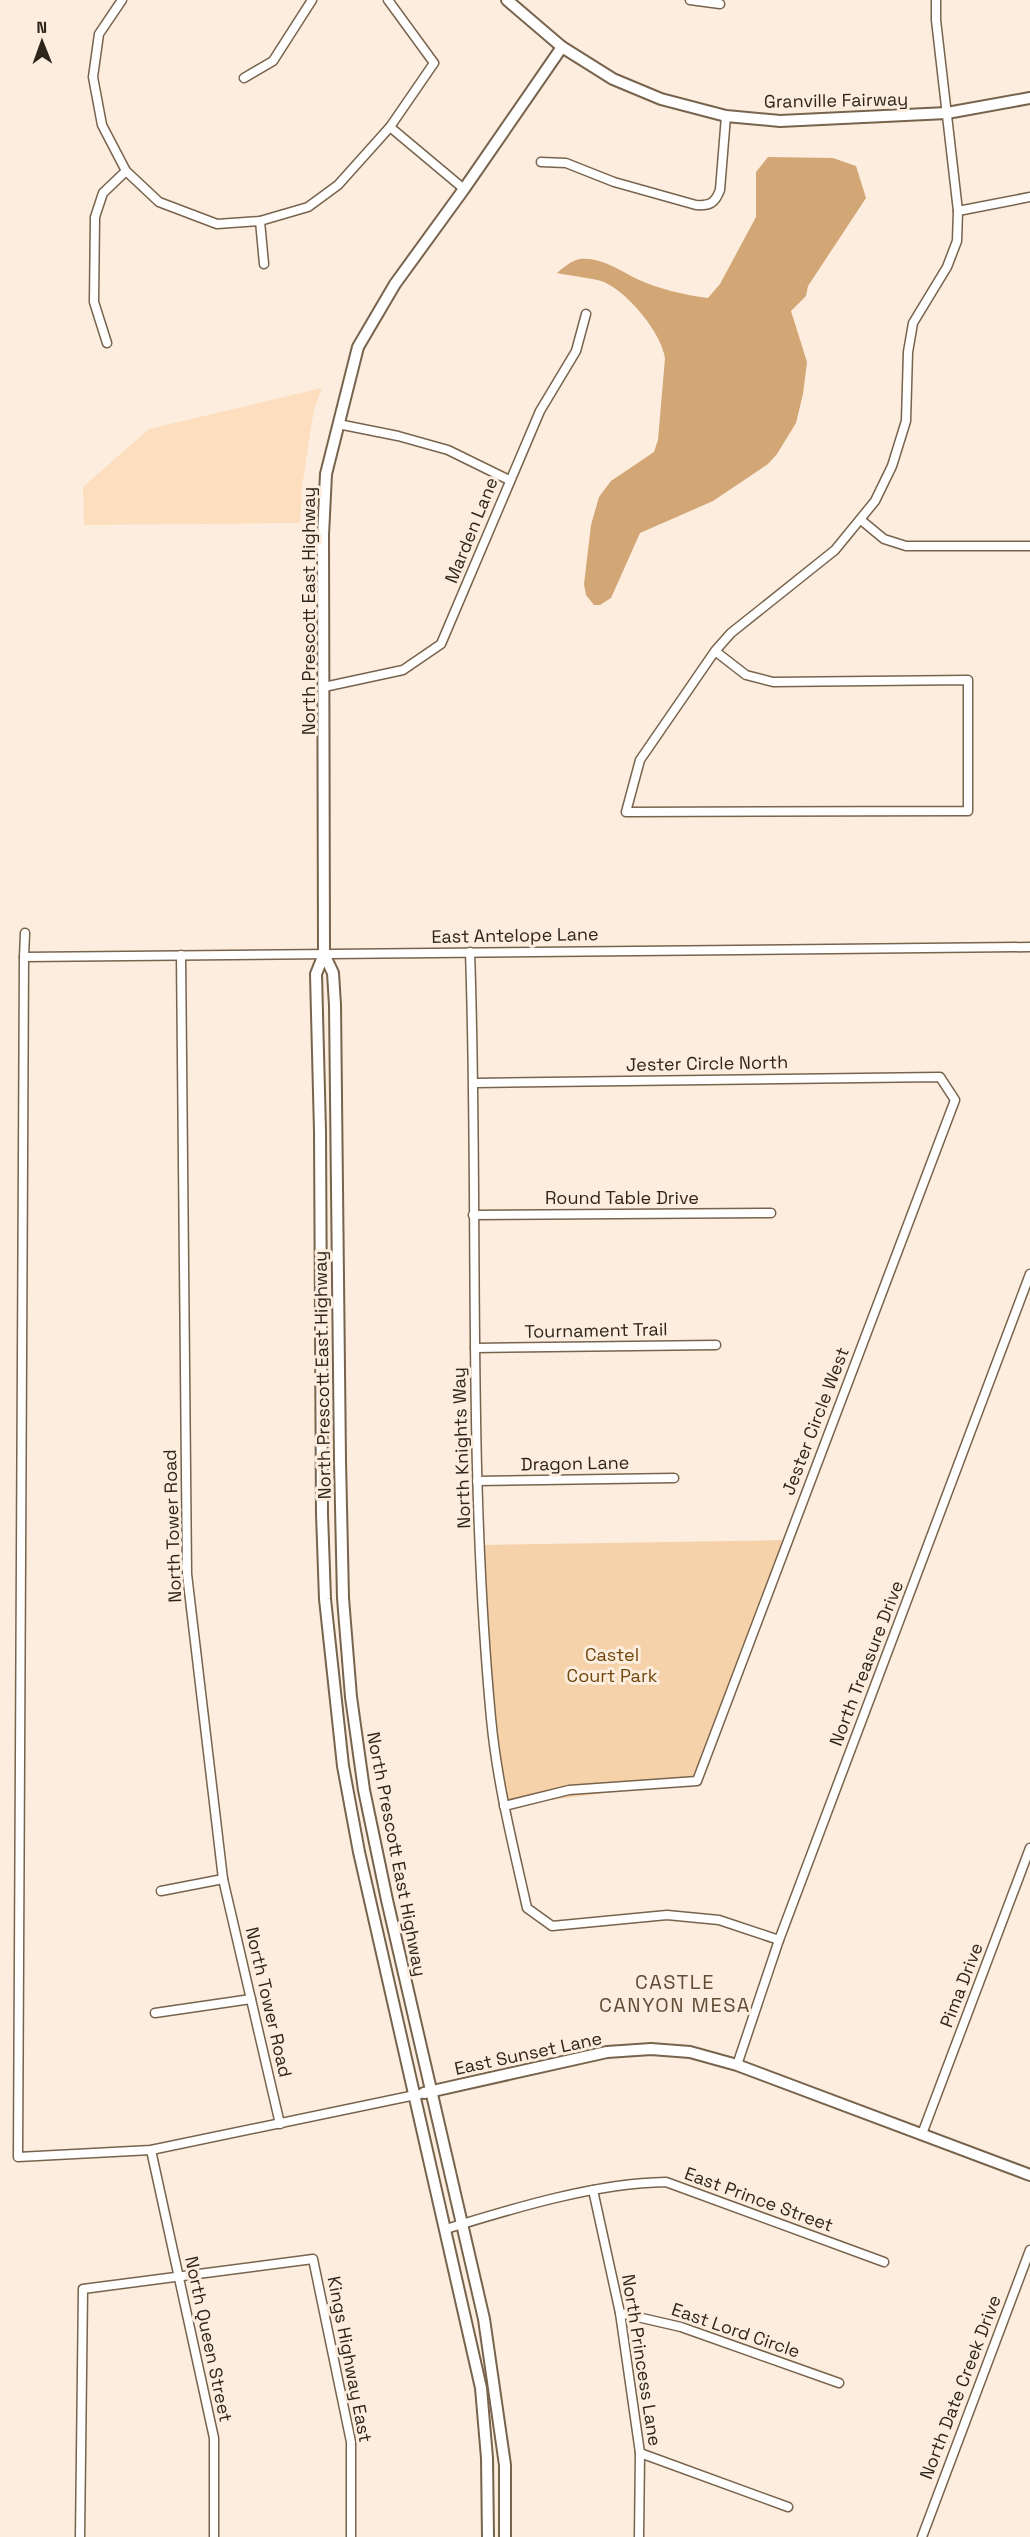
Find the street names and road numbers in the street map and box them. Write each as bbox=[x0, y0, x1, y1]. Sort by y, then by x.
street label: Granville Fairway bbox=[764, 87, 908, 113]
street label: Marden Lane bbox=[439, 474, 503, 586]
street label: North Prescott East Highway bbox=[297, 487, 320, 735]
street label: East Antelope Lane bbox=[431, 922, 599, 948]
street label: Jester Circle North bbox=[626, 1050, 788, 1076]
street label: Round Table Drive bbox=[545, 1186, 699, 1209]
street label: North Prescott East Highway bbox=[308, 1251, 336, 1499]
street label: Tournament Trail bbox=[524, 1317, 668, 1343]
street label: Jester Circle West bbox=[776, 1344, 854, 1498]
street label: North Knights Way bbox=[447, 1367, 475, 1529]
street label: North Tower Road bbox=[158, 1449, 186, 1603]
street label: Dragon Lane bbox=[520, 1451, 630, 1475]
street label: North Treasure Drive bbox=[824, 1577, 908, 1749]
street label: North Prescott East Highway bbox=[362, 1730, 432, 1978]
street label: North Tower Road bbox=[241, 1925, 297, 2079]
street label: Pima Drive bbox=[934, 1939, 988, 2031]
street label: East Sunset Lane bbox=[452, 2026, 604, 2080]
street label: East Prince Street bbox=[681, 2161, 837, 2237]
street label: North Queen Street bbox=[180, 2254, 238, 2424]
street label: North Princess Lane bbox=[617, 2272, 667, 2448]
street label: Kings Highway East bbox=[323, 2274, 377, 2444]
street label: North Date Creek Drive bbox=[914, 2292, 1006, 2482]
street label: East Lord Circle bbox=[669, 2297, 803, 2363]

